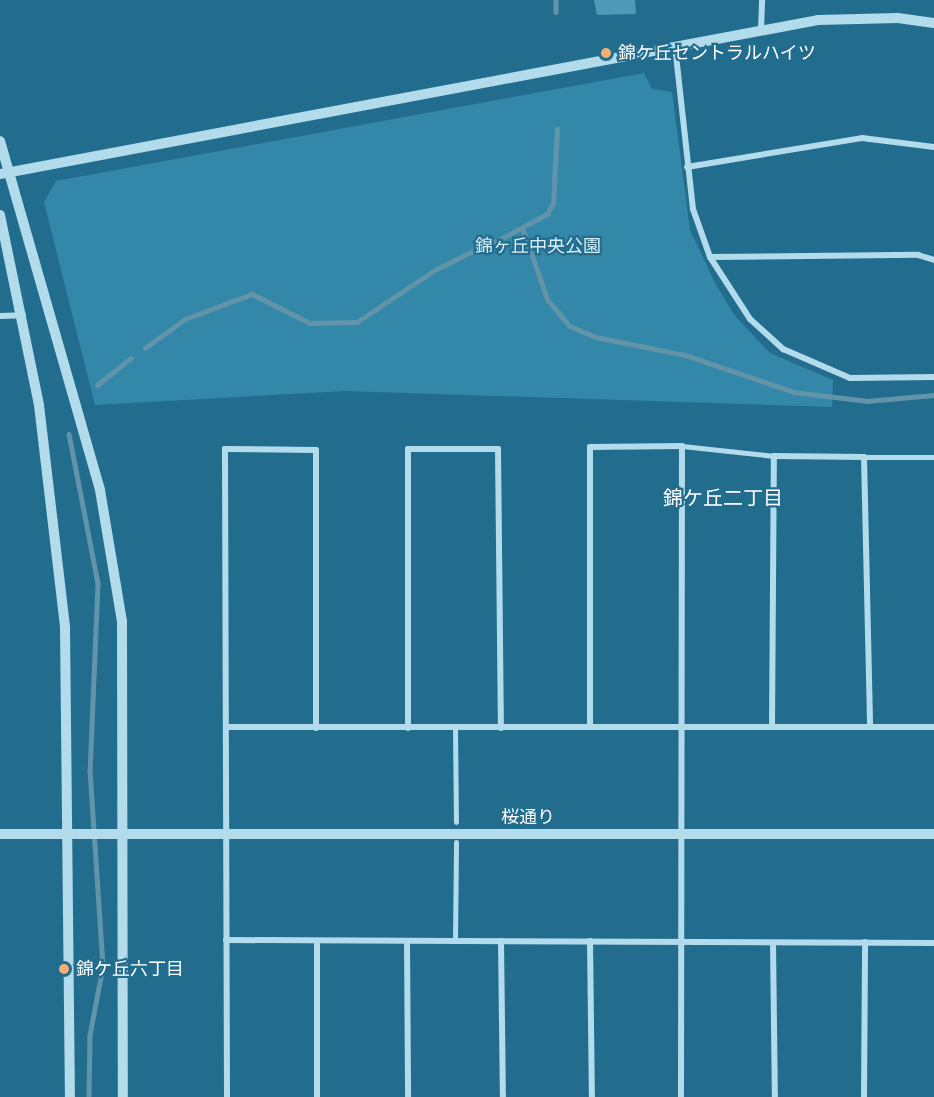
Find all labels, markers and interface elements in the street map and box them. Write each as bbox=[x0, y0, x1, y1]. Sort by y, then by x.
place label: 錦ケ丘セントラルハイツ bbox=[618, 42, 816, 64]
marker: 錦ケ丘セントラルハイツ bbox=[599, 46, 613, 60]
park label: 錦ヶ丘中央公園 bbox=[475, 235, 601, 257]
district label: 錦ケ丘二丁目 bbox=[663, 486, 783, 510]
street label: 桜通り bbox=[501, 806, 555, 828]
place label: 錦ケ丘六丁目 bbox=[76, 958, 184, 980]
marker: 錦ケ丘六丁目 bbox=[57, 962, 71, 976]

